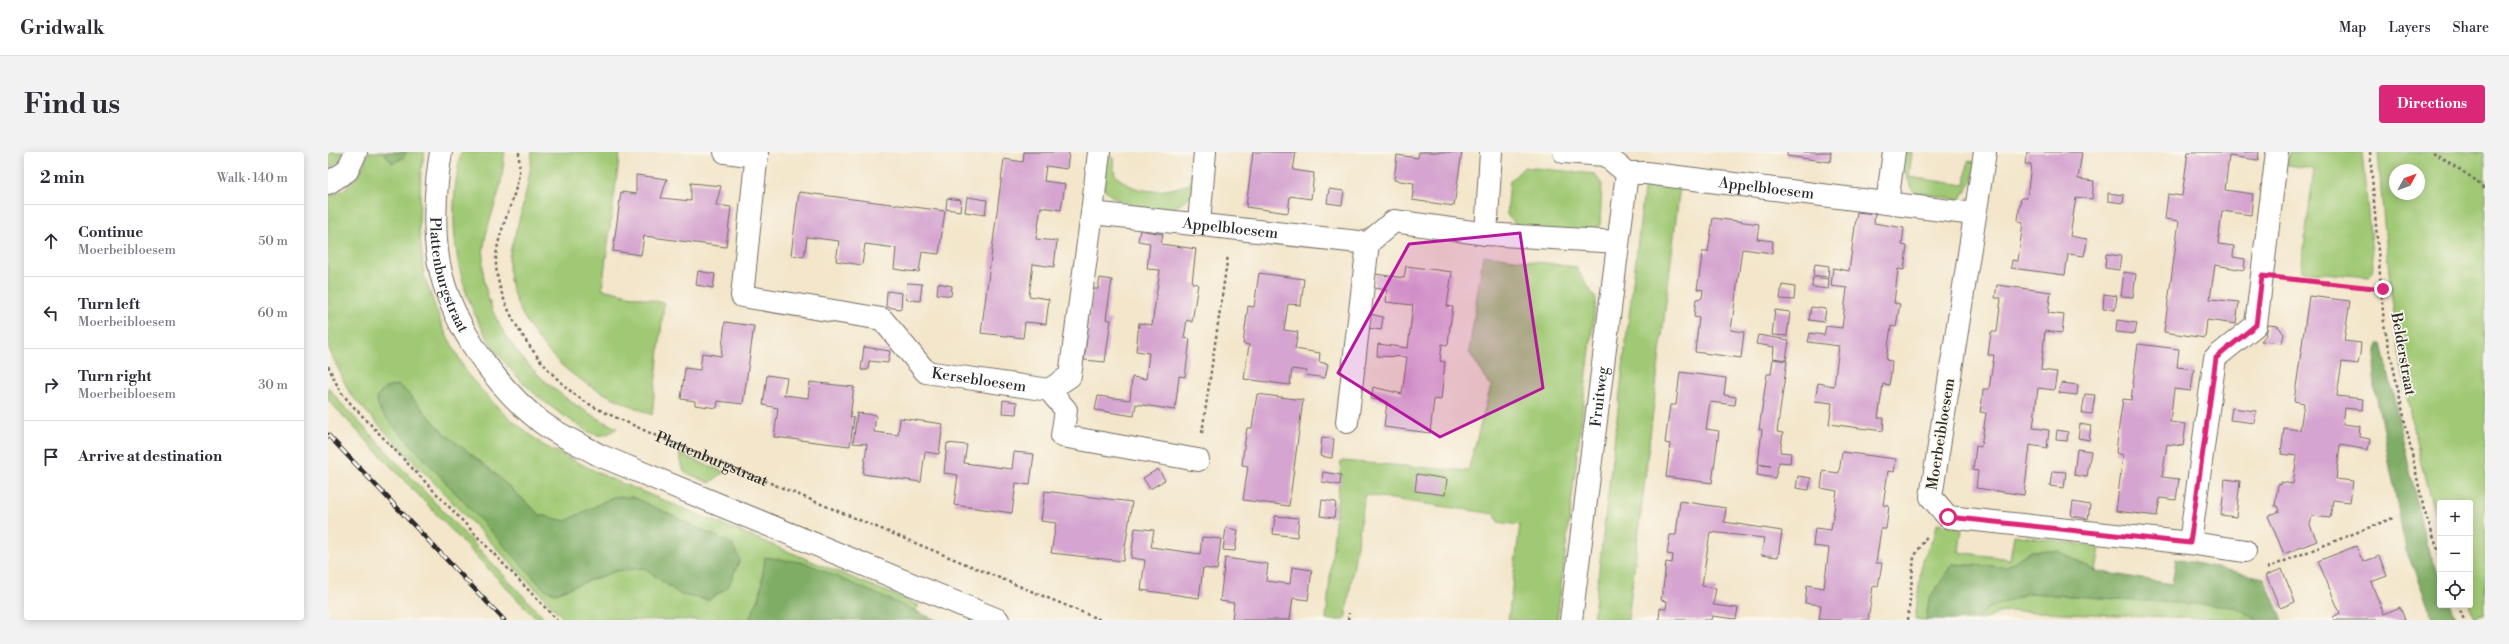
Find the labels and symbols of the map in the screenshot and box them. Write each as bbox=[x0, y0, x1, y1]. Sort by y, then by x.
north arrow bbox=[2389, 164, 2425, 200]
street label: Appelbloesem bbox=[1717, 173, 1815, 203]
street label: Appelbloesem bbox=[1181, 213, 1279, 243]
street label: Plattenburgstraat bbox=[426, 217, 473, 336]
route end bbox=[2374, 280, 2392, 298]
street label: Belderstraat bbox=[2386, 310, 2420, 398]
street label: Kersebloesem bbox=[930, 363, 1027, 396]
street label: Fruitweg bbox=[1586, 365, 1612, 428]
street label: Moerbeibloesem bbox=[1923, 377, 1959, 491]
street label: Plattenburgstraat bbox=[653, 427, 771, 491]
route start bbox=[1939, 508, 1957, 526]

